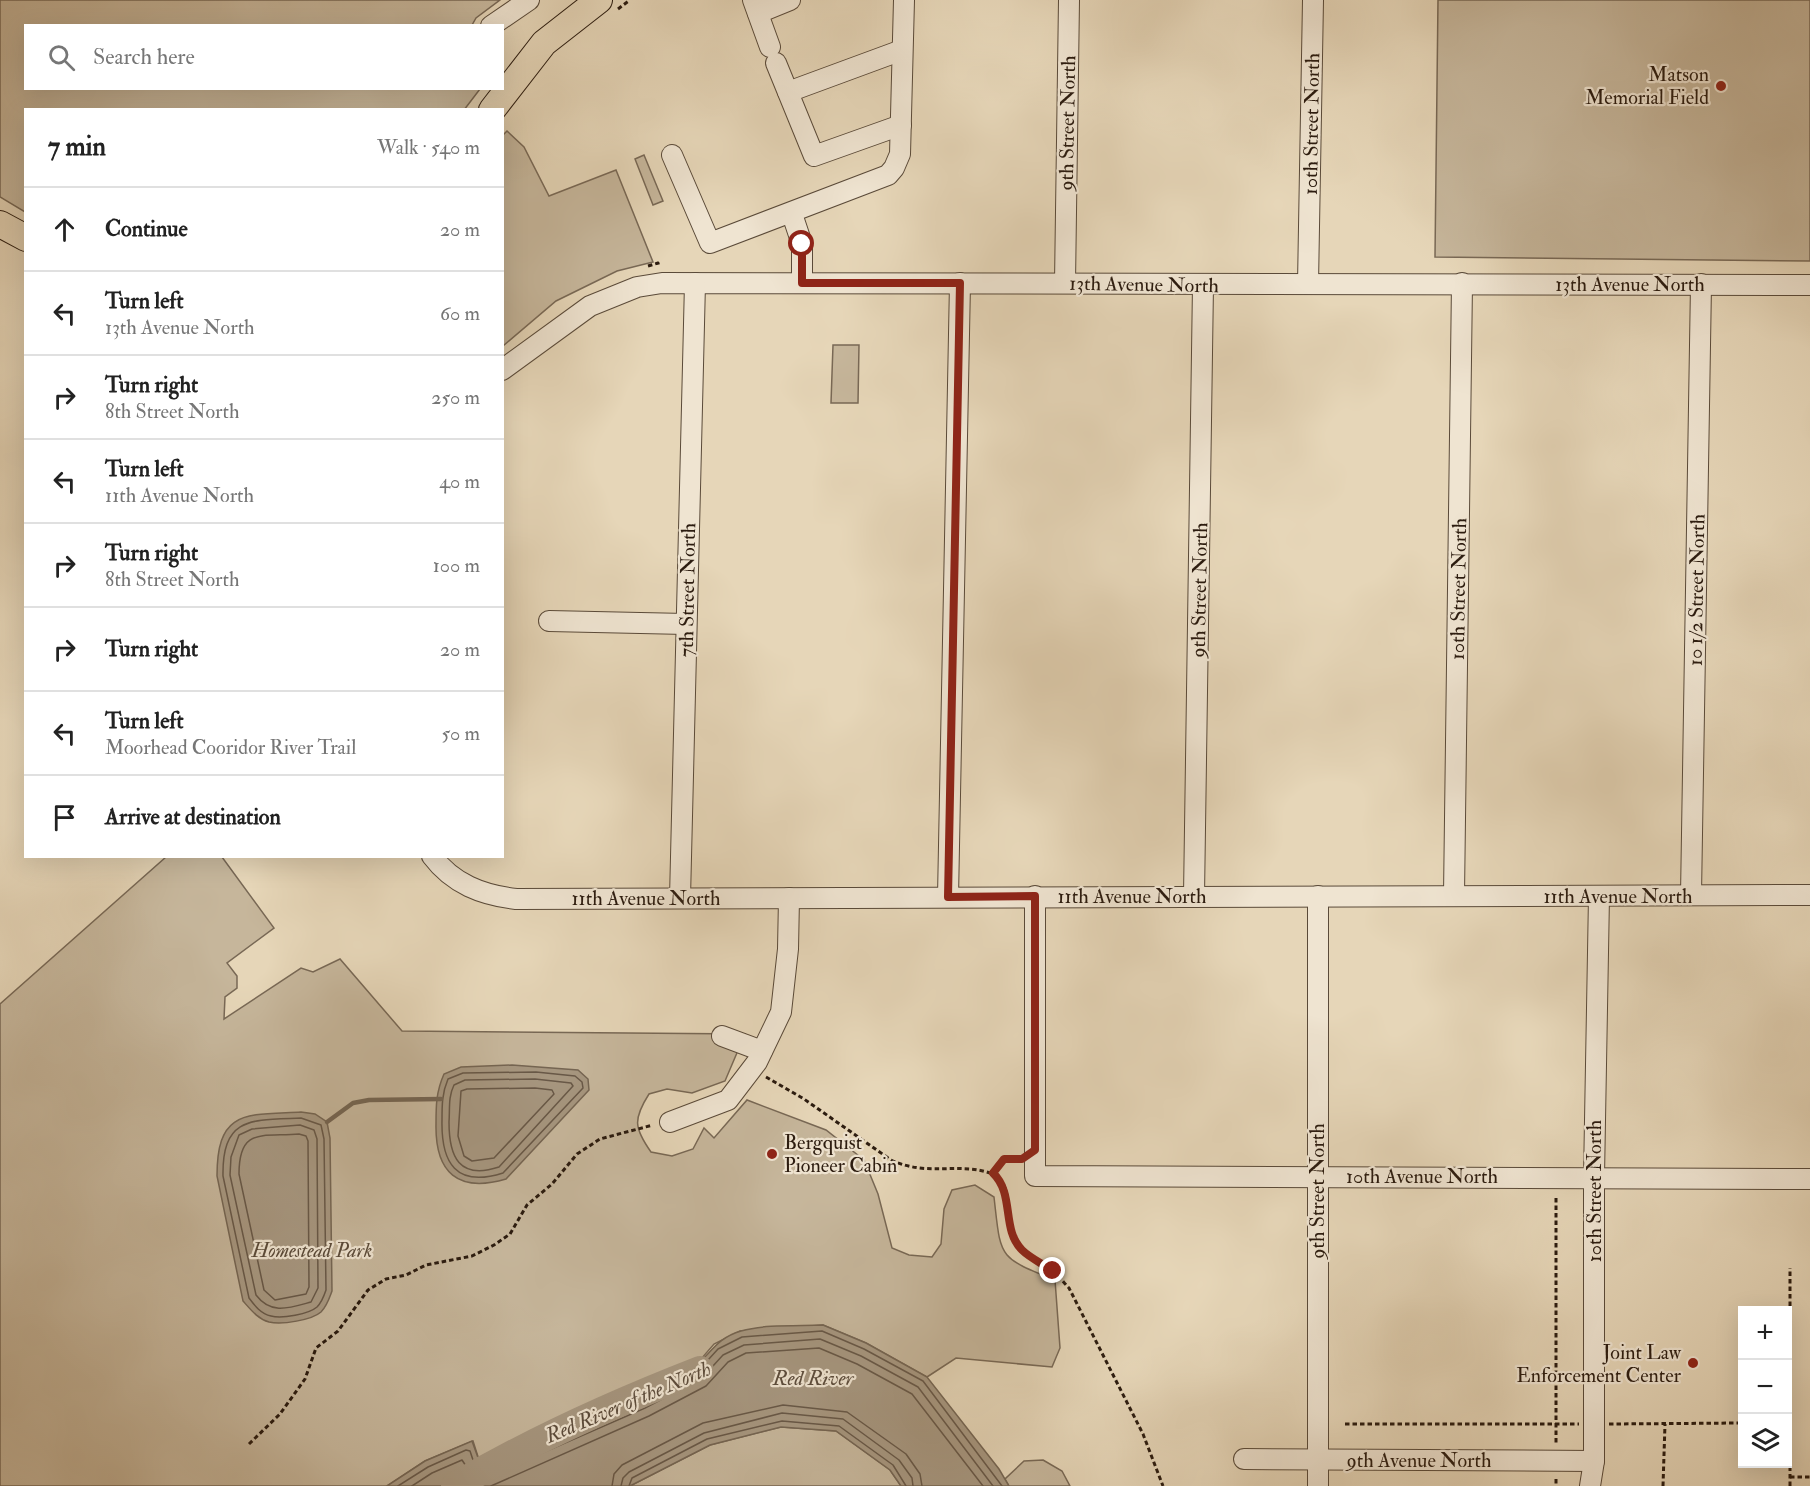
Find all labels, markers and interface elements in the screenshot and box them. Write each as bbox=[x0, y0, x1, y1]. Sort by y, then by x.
search box bbox=[24, 24, 504, 90]
icon: search bbox=[45, 41, 78, 74]
text: Search here bbox=[93, 43, 195, 71]
street label: 10th Street North bbox=[1298, 52, 1325, 195]
street label: 9th Street North bbox=[1054, 55, 1081, 193]
place label: Matson Memorial Field bbox=[1585, 62, 1709, 110]
marker: Matson Memorial Field bbox=[1714, 79, 1728, 93]
text: 7 min bbox=[48, 131, 106, 163]
text: Walk · 540 m bbox=[377, 135, 480, 160]
icon: ahead bbox=[48, 213, 81, 246]
text: Continue bbox=[105, 215, 188, 243]
text: 20 m bbox=[440, 217, 480, 242]
route start bbox=[788, 230, 814, 256]
street label: 13th Avenue North bbox=[1069, 271, 1220, 298]
street label: 13th Avenue North bbox=[1555, 272, 1705, 297]
text: Turn left bbox=[105, 287, 184, 315]
icon: left bbox=[48, 297, 81, 330]
text: 60 m bbox=[440, 301, 480, 326]
text: 13th Avenue North bbox=[105, 315, 255, 340]
text: Turn right bbox=[105, 371, 198, 399]
icon: right bbox=[48, 381, 81, 414]
text: 250 m bbox=[431, 385, 480, 410]
text: 8th Street North bbox=[105, 399, 239, 424]
text: Turn left bbox=[105, 455, 184, 483]
icon: left bbox=[48, 465, 81, 498]
text: 40 m bbox=[439, 469, 480, 494]
text: 11th Avenue North bbox=[105, 483, 254, 508]
street label: 10 1/2 Street North bbox=[1683, 513, 1710, 666]
street label: 10th Street North bbox=[1445, 517, 1472, 660]
street label: 7th Street North bbox=[674, 522, 701, 657]
street label: 9th Street North bbox=[1186, 522, 1213, 660]
text: Turn right bbox=[105, 539, 198, 567]
icon: right bbox=[48, 549, 81, 582]
text: 100 m bbox=[433, 553, 480, 578]
text: 8th Street North bbox=[105, 567, 239, 592]
icon: right bbox=[48, 633, 81, 666]
text: Turn right bbox=[105, 635, 198, 663]
text: 20 m bbox=[440, 637, 480, 662]
text: Turn left bbox=[105, 707, 184, 735]
icon: left bbox=[48, 717, 81, 750]
text: 50 m bbox=[441, 721, 480, 746]
text: Moorhead Cooridor River Trail bbox=[105, 735, 356, 760]
icon: arrive bbox=[48, 801, 81, 834]
text: Arrive at destination bbox=[105, 803, 281, 831]
street label: 11th Avenue North bbox=[1057, 884, 1207, 909]
street label: 11th Avenue North bbox=[1543, 884, 1693, 909]
street label: 11th Avenue North bbox=[571, 886, 721, 911]
street label: 10th Street North bbox=[1582, 1119, 1607, 1262]
street label: 9th Street North bbox=[1305, 1123, 1330, 1261]
place label: Bergquist Pioneer Cabin bbox=[784, 1130, 897, 1178]
marker: Bergquist Pioneer Cabin bbox=[765, 1147, 779, 1161]
street label: 10th Avenue North bbox=[1346, 1164, 1499, 1189]
park label: Homestead Park bbox=[251, 1238, 372, 1263]
route end bbox=[1039, 1257, 1065, 1283]
map controls bbox=[1738, 1306, 1792, 1468]
button: + bbox=[1738, 1306, 1792, 1360]
place label: Joint Law Enforcement Center bbox=[1516, 1340, 1682, 1388]
water label: Red River of the North bbox=[540, 1355, 715, 1450]
marker: Joint Law Enforcement Center bbox=[1686, 1356, 1700, 1370]
button: − bbox=[1738, 1360, 1792, 1414]
water label: Red River bbox=[772, 1365, 855, 1392]
button: layers bbox=[1738, 1414, 1792, 1468]
street label: 9th Avenue North bbox=[1344, 1448, 1492, 1473]

